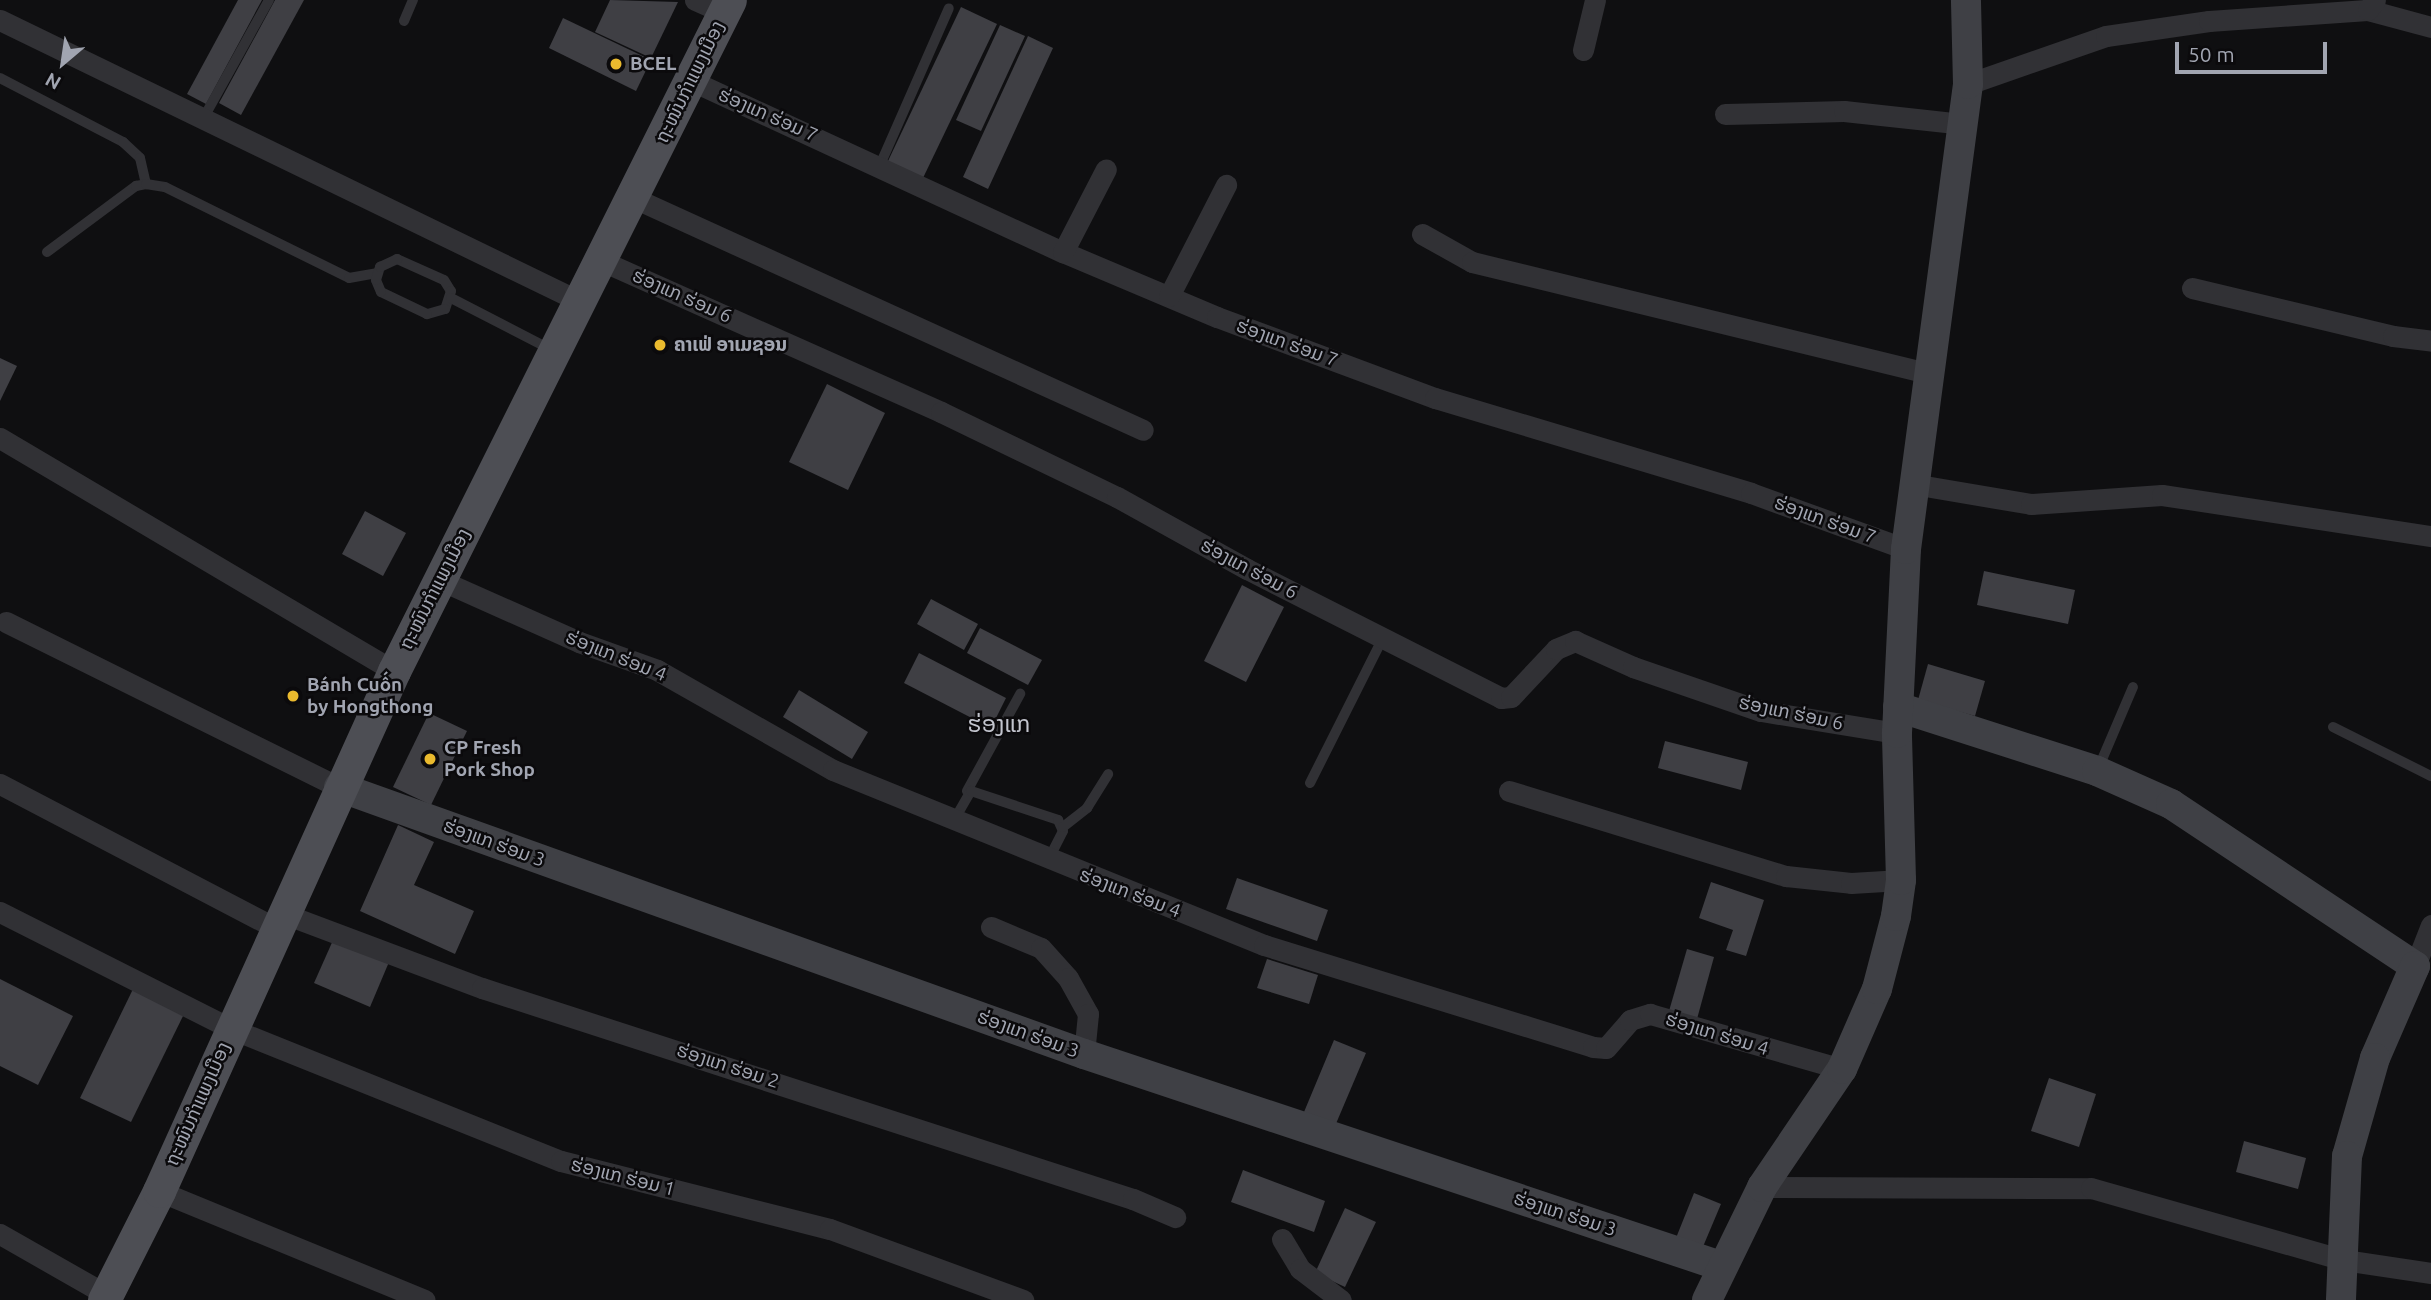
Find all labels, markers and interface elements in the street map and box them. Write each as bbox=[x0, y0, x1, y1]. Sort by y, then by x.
street label: ຖະໜົນກຳແພງເມືອງ bbox=[651, 17, 729, 147]
north arrow bbox=[28, 28, 98, 98]
scale bar bbox=[2179, 28, 2331, 72]
text: 50 m bbox=[2188, 42, 2235, 66]
place label: BCEL bbox=[630, 53, 676, 75]
marker: BCEL bbox=[608, 56, 624, 72]
text: N bbox=[41, 68, 64, 94]
street label: ຮ່ອງແກ ຮ່ອມ 7 bbox=[715, 83, 821, 147]
street label: ຮ່ອງແກ ຮ່ອມ 6 bbox=[629, 264, 735, 328]
street label: ຮ່ອງແກ ຮ່ອມ 7 bbox=[1233, 314, 1341, 372]
place label: ຄາເຟ່ ອາເມຊອນ bbox=[674, 334, 787, 356]
marker: ຄາເຟ່ ອາເມຊອນ bbox=[652, 337, 668, 353]
street label: ຮ່ອງແກ ຮ່ອມ 7 bbox=[1771, 491, 1879, 549]
street label: ຖະໜົນກຳແພງເມືອງ bbox=[395, 524, 475, 654]
street label: ຮ່ອງແກ ຮ່ອມ 6 bbox=[1197, 534, 1301, 604]
street label: ຮ່ອງແກ ຮ່ອມ 4 bbox=[562, 625, 670, 687]
place label: Bánh Cuốn by Hongthong bbox=[307, 674, 433, 718]
marker: Bánh Cuốn by Hongthong bbox=[285, 688, 301, 704]
street label: ຮ່ອງແກ ຮ່ອມ 6 bbox=[1737, 691, 1845, 735]
district label: ຮ່ອງແກ bbox=[968, 710, 1030, 738]
place label: CP Fresh Pork Shop bbox=[444, 737, 535, 781]
marker: CP Fresh Pork Shop bbox=[422, 751, 438, 767]
street label: ຮ່ອງແກ ຮ່ອມ 3 bbox=[440, 814, 548, 872]
street label: ຮ່ອງແກ ຮ່ອມ 4 bbox=[1076, 863, 1184, 923]
street label: ຮ່ອງແກ ຮ່ອມ 3 bbox=[974, 1005, 1082, 1063]
street label: ຮ່ອງແກ ຮ່ອມ 4 bbox=[1663, 1008, 1771, 1060]
street label: ຖະໜົນກຳແພງເມືອງ bbox=[160, 1039, 236, 1169]
street label: ຮ່ອງແກ ຮ່ອມ 2 bbox=[674, 1039, 782, 1093]
street label: ຮ່ອງແກ ຮ່ອມ 1 bbox=[569, 1153, 677, 1201]
street label: ຮ່ອງແກ ຮ່ອມ 3 bbox=[1511, 1187, 1619, 1241]

